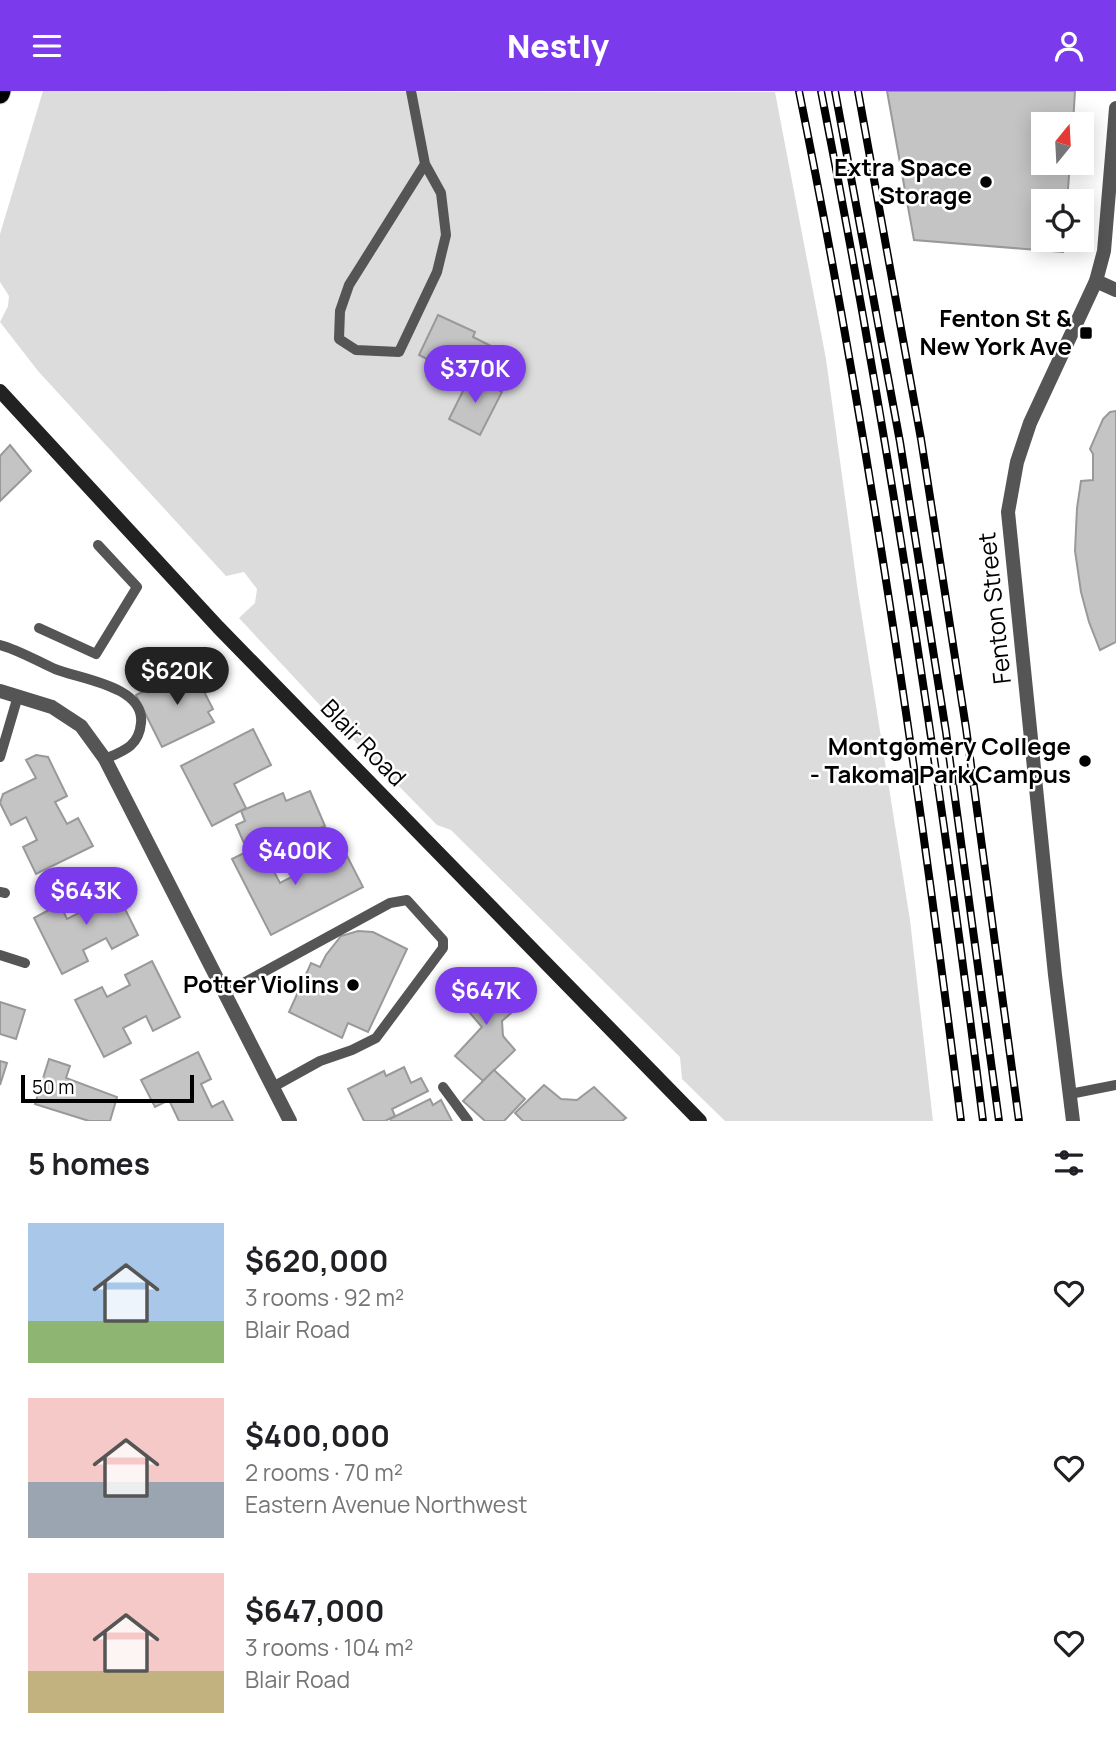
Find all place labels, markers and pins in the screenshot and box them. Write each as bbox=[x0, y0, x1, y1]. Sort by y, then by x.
place label: Extra Space Storage bbox=[834, 150, 972, 211]
marker: Extra Space Storage bbox=[978, 174, 994, 190]
place label: Fenton St & New York Ave bbox=[919, 301, 1072, 362]
marker: Fenton St & New York Ave bbox=[1078, 325, 1094, 341]
pin: $370K bbox=[426, 345, 524, 405]
pin: $620K bbox=[128, 647, 226, 707]
place label: Montgomery College - Takoma Park Campus bbox=[810, 729, 1071, 790]
marker: Montgomery College - Takoma Park Campus bbox=[1077, 753, 1093, 769]
pin: $400K bbox=[246, 827, 344, 887]
pin: $643K bbox=[37, 867, 135, 927]
place label: Potter Violins bbox=[183, 967, 339, 1000]
pin: $647K bbox=[437, 967, 535, 1027]
marker: Potter Violins bbox=[345, 977, 361, 993]

